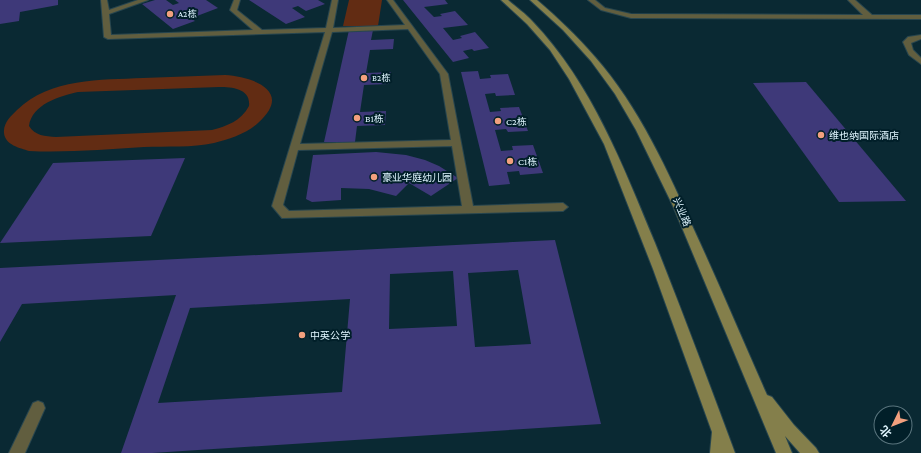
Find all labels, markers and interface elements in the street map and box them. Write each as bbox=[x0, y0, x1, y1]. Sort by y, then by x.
place label: A2栋 bbox=[178, 8, 196, 19]
marker: A2栋 bbox=[165, 9, 175, 19]
place label: B2栋 bbox=[372, 72, 390, 83]
marker: B2栋 bbox=[359, 73, 369, 83]
marker: B1栋 bbox=[352, 113, 362, 123]
place label: B1栋 bbox=[365, 113, 384, 124]
marker: C2栋 bbox=[493, 116, 503, 126]
place label: C2栋 bbox=[506, 116, 527, 127]
marker: 维也纳国际酒店 bbox=[816, 130, 826, 140]
place label: 维也纳国际酒店 bbox=[829, 130, 899, 141]
marker: C1栋 bbox=[505, 156, 515, 166]
place label: C1栋 bbox=[518, 156, 537, 167]
marker: 豪业华庭幼儿园 bbox=[369, 172, 379, 182]
place label: 豪业华庭幼儿园 bbox=[382, 172, 452, 183]
street label: 兴业路 bbox=[671, 196, 693, 228]
marker: 中英公学 bbox=[297, 330, 307, 340]
place label: 中英公学 bbox=[310, 330, 350, 341]
north arrow bbox=[873, 405, 913, 445]
text: 北 bbox=[878, 424, 894, 440]

